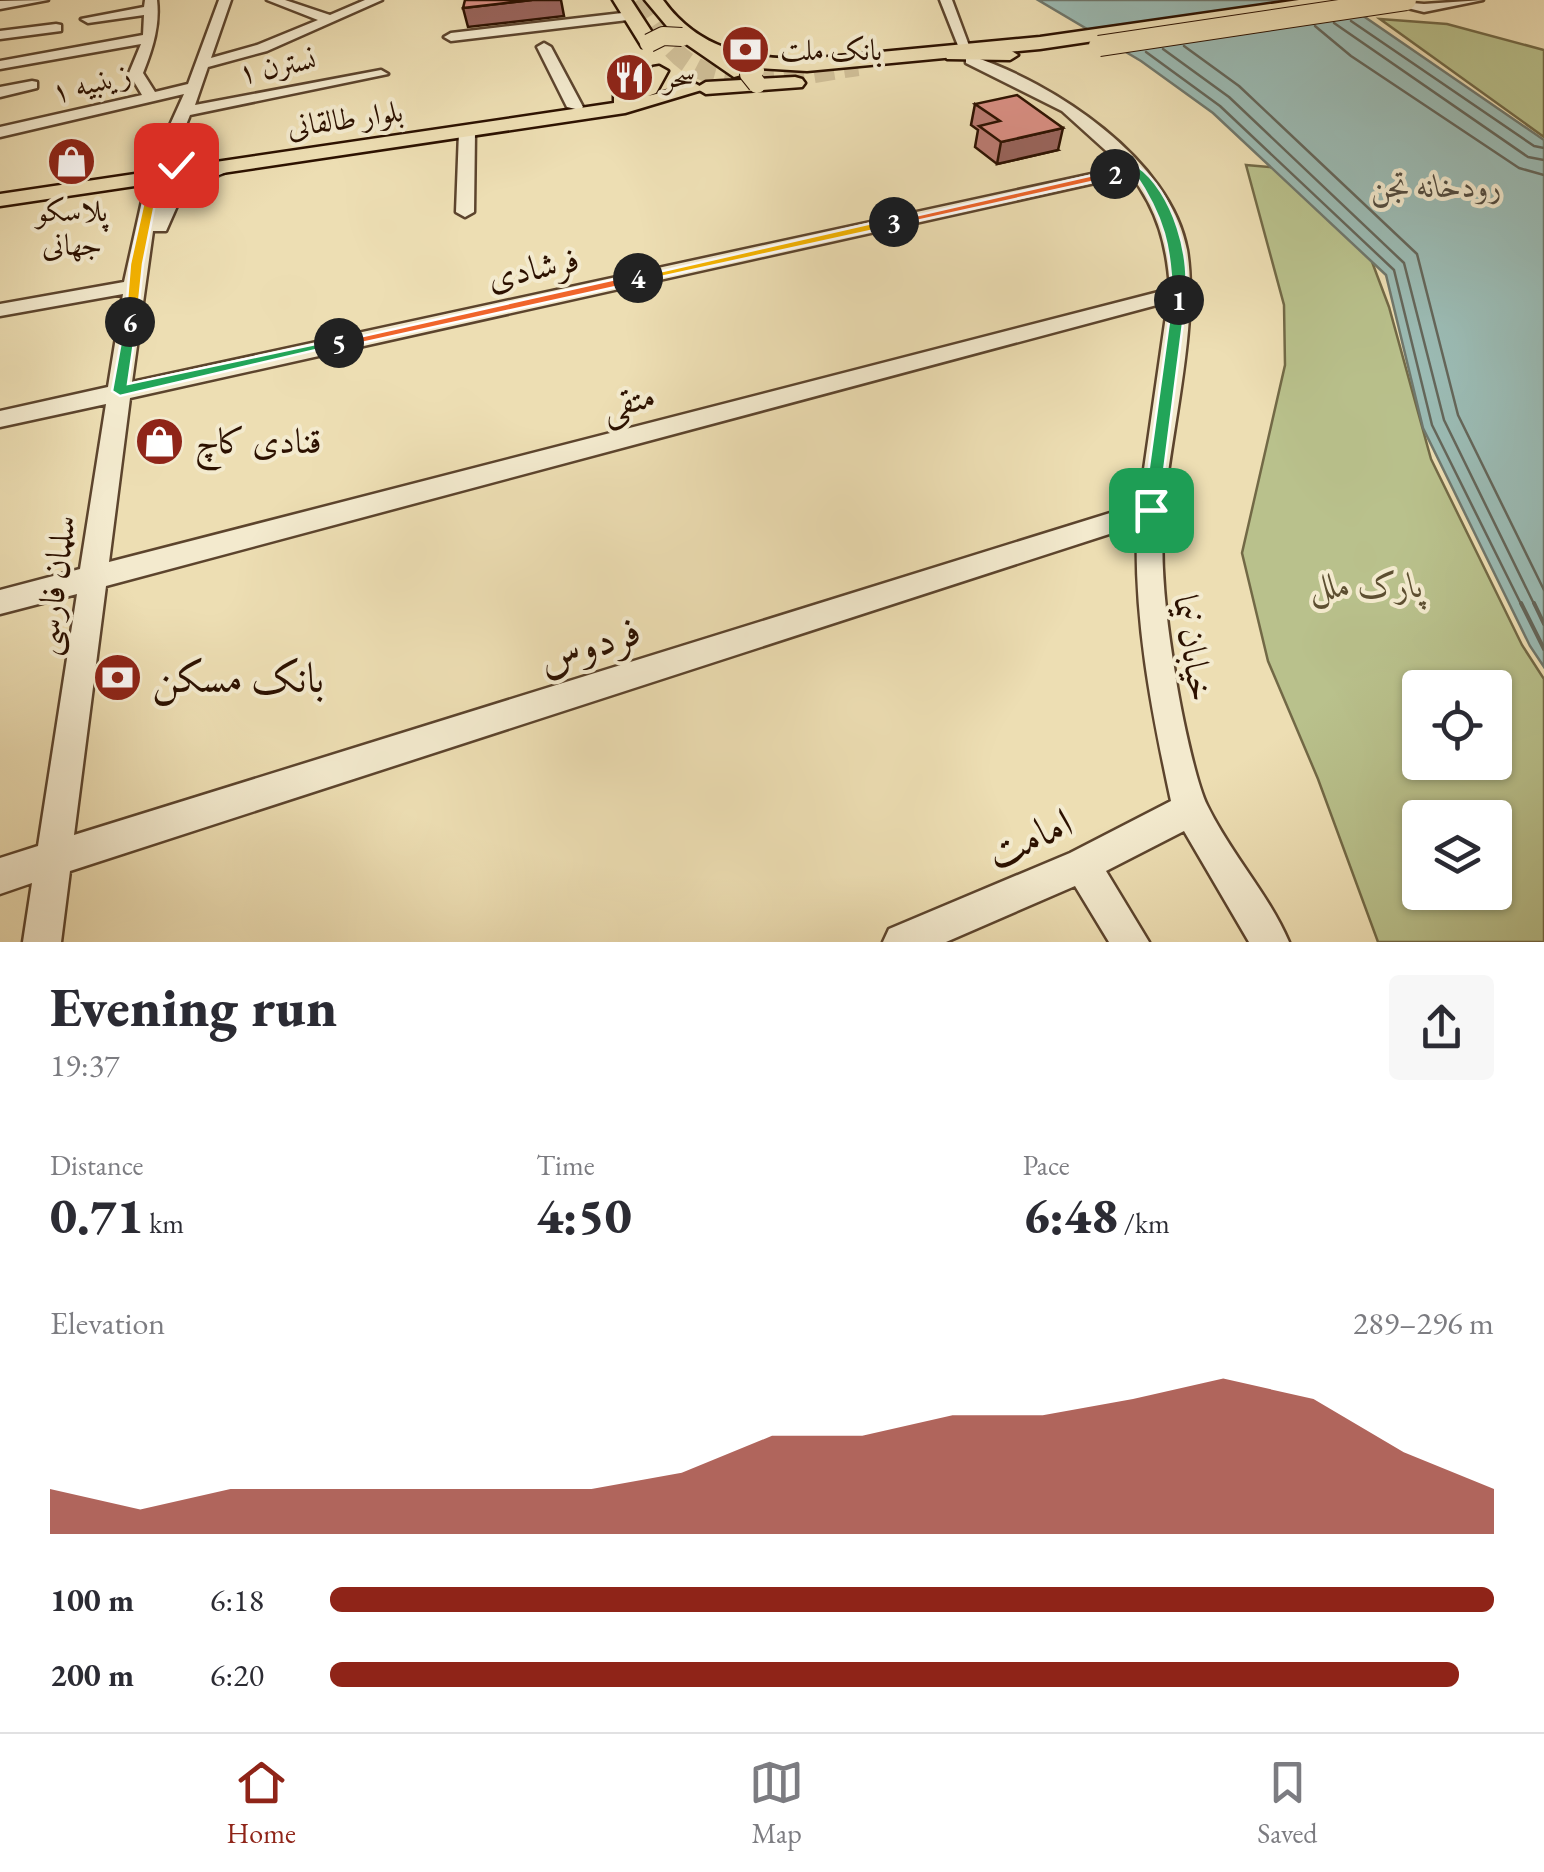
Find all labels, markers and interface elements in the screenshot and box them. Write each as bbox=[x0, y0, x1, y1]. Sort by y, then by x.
bank icon: بانک ملت bbox=[719, 24, 771, 76]
place label: بانک ملت bbox=[780, 30, 882, 69]
street label: نسترن ۱ bbox=[235, 39, 319, 92]
restaurant icon: سحر bbox=[603, 51, 655, 103]
street label: زینبیه ۱ bbox=[47, 54, 135, 111]
place label: سحر bbox=[661, 57, 695, 96]
street label: بلوار طالقانی bbox=[284, 91, 405, 146]
pin bbox=[134, 123, 219, 208]
shop icon: پلاسکو جهانی bbox=[46, 136, 98, 188]
icon: check bbox=[149, 138, 204, 193]
pin: 2 bbox=[1090, 149, 1140, 199]
text: 2 bbox=[1108, 156, 1122, 192]
water label: رودخانه تجن bbox=[1370, 165, 1502, 208]
place label: پلاسکو جهانی bbox=[33, 191, 109, 264]
pin: 3 bbox=[869, 197, 919, 247]
text: 3 bbox=[887, 204, 901, 240]
street label: فرشادی bbox=[483, 236, 583, 299]
pin: 4 bbox=[613, 253, 663, 303]
text: 4 bbox=[631, 260, 645, 296]
pin: 1 bbox=[1154, 275, 1204, 325]
text: 1 bbox=[1172, 282, 1186, 318]
pin: 6 bbox=[105, 297, 155, 347]
text: 6 bbox=[123, 304, 137, 340]
pin: 5 bbox=[314, 318, 364, 368]
text: 5 bbox=[332, 325, 346, 361]
street label: متقی bbox=[596, 372, 661, 433]
shop icon: قنادی کاچ bbox=[134, 415, 186, 467]
place label: قنادی کاچ bbox=[195, 418, 322, 472]
pin bbox=[1109, 468, 1194, 553]
icon: arrive bbox=[1124, 483, 1179, 538]
street label: سلمان فارسی bbox=[21, 512, 89, 658]
park label: پارک ملل bbox=[1310, 562, 1427, 610]
street label: خیابان نیما bbox=[1164, 591, 1225, 704]
street label: فردوس bbox=[531, 602, 647, 687]
place label: بانک مسکن bbox=[152, 650, 324, 706]
bank icon: بانک مسکن bbox=[91, 651, 143, 703]
map controls bbox=[1402, 670, 1512, 910]
button: locate bbox=[1402, 670, 1512, 780]
street label: امامت bbox=[978, 794, 1081, 881]
button: layers bbox=[1402, 800, 1512, 910]
text: Evening run bbox=[50, 971, 337, 1042]
button: share bbox=[1389, 975, 1494, 1080]
text: 19:37 bbox=[50, 1044, 119, 1086]
text: Distance bbox=[50, 1147, 144, 1183]
text: Time bbox=[536, 1147, 595, 1183]
text: Pace bbox=[1023, 1147, 1070, 1183]
text: 0.71 bbox=[50, 1183, 144, 1248]
text: 4:50 bbox=[536, 1183, 632, 1248]
text: 6:48 bbox=[1023, 1183, 1118, 1248]
text: km bbox=[144, 1205, 184, 1241]
text: /km bbox=[1118, 1205, 1170, 1241]
text: Elevation bbox=[50, 1302, 165, 1344]
text: 289–296 m bbox=[1353, 1302, 1494, 1344]
text: 100 m bbox=[50, 1579, 134, 1621]
text: 6:18 bbox=[210, 1579, 264, 1621]
text: 200 m bbox=[50, 1654, 134, 1696]
text: 6:20 bbox=[210, 1654, 264, 1696]
tab: Home bbox=[227, 1755, 296, 1851]
tab: Map bbox=[749, 1755, 804, 1851]
tab: Saved bbox=[1257, 1755, 1317, 1851]

